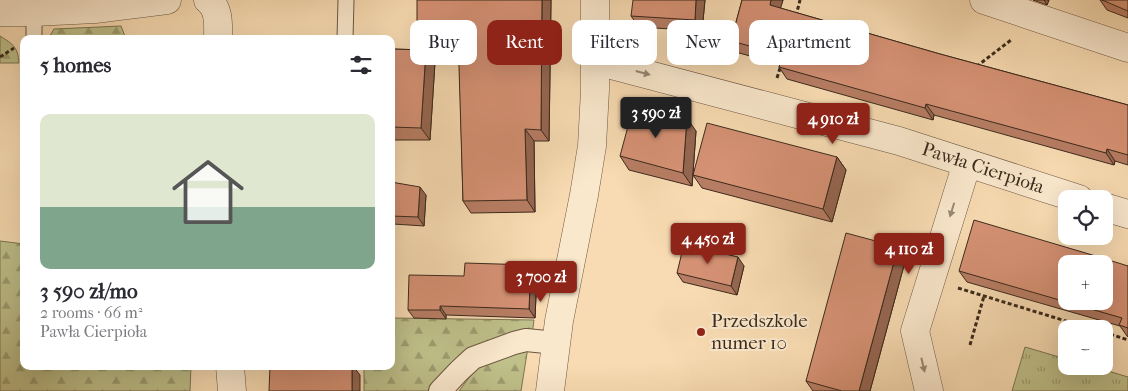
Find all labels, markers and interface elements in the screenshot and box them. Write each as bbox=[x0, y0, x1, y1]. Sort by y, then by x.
chip: Buy bbox=[410, 20, 477, 65]
chip: Rent bbox=[487, 20, 562, 65]
chip: Filters bbox=[572, 20, 657, 65]
chip: New bbox=[667, 20, 739, 65]
chip: Apartment bbox=[749, 20, 869, 65]
icon: filters bbox=[347, 51, 375, 79]
text: 5 homes bbox=[40, 53, 111, 77]
one-way arrow bbox=[635, 70, 650, 78]
pin: 3 590 zł bbox=[604, 96, 708, 139]
pin: 4 910 zł bbox=[781, 102, 885, 145]
text: 3 590 zł bbox=[631, 103, 681, 122]
text: 4 910 zł bbox=[808, 109, 858, 128]
street label: Pawła Cierpioła bbox=[919, 138, 1047, 198]
icon: home bbox=[163, 147, 253, 237]
map controls bbox=[1058, 190, 1113, 375]
button: locate bbox=[1058, 190, 1113, 245]
one-way arrow bbox=[948, 202, 956, 217]
pin: 4 450 zł bbox=[656, 222, 760, 265]
text: 4 450 zł bbox=[682, 229, 734, 248]
pin: 4 110 zł bbox=[857, 232, 961, 275]
text: 4 110 zł bbox=[885, 239, 933, 258]
button: + bbox=[1058, 255, 1113, 310]
pin: 3 700 zł bbox=[489, 260, 593, 303]
text: 3 700 zł bbox=[516, 267, 566, 286]
text: 3 590 zł/mo bbox=[40, 279, 138, 303]
text: 2 rooms · 66 m² bbox=[40, 303, 142, 322]
place label: Przedszkole numer 10 bbox=[711, 310, 808, 354]
button: − bbox=[1058, 320, 1113, 375]
text: Pawła Cierpioła bbox=[40, 322, 147, 341]
marker: Przedszkole numer 10 bbox=[695, 326, 707, 338]
one-way arrow bbox=[919, 358, 927, 373]

